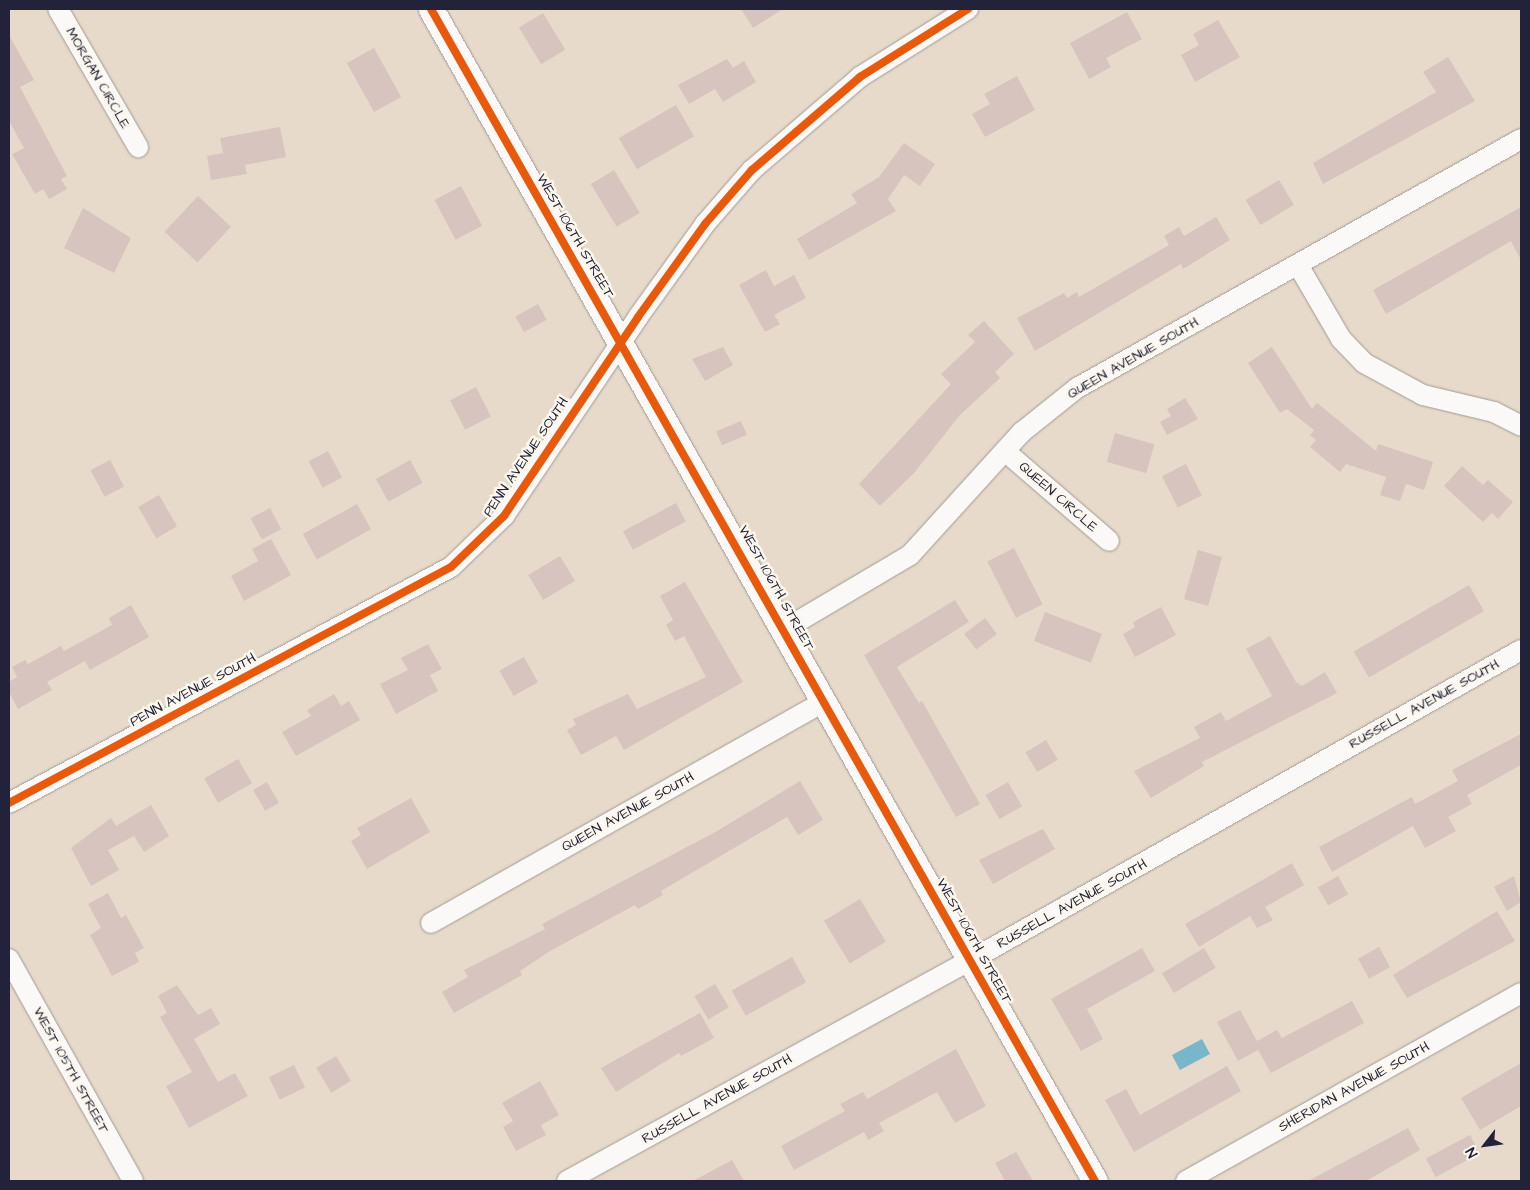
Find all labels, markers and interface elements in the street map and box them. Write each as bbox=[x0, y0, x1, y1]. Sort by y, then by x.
street label: MORGAN CIRCLE bbox=[62, 24, 134, 132]
street label: WEST 106TH STREET bbox=[533, 171, 617, 301]
street label: QUEEN AVENUE SOUTH bbox=[1064, 314, 1202, 402]
street label: PENN AVENUE SOUTH bbox=[480, 394, 572, 520]
street label: QUEEN CIRCLE bbox=[1015, 458, 1101, 536]
street label: WEST 106TH STREET bbox=[735, 523, 817, 653]
street label: PENN AVENUE SOUTH bbox=[127, 650, 259, 730]
street label: RUSSELL AVENUE SOUTH bbox=[1346, 656, 1502, 752]
street label: QUEEN AVENUE SOUTH bbox=[559, 769, 697, 855]
street label: RUSSELL AVENUE SOUTH bbox=[994, 856, 1150, 952]
street label: WEST 106TH STREET bbox=[933, 876, 1015, 1006]
street label: WEST 105TH STREET bbox=[29, 1004, 113, 1136]
street label: SHERIDAN AVENUE SOUTH bbox=[1275, 1038, 1433, 1136]
street label: RUSSELL AVENUE SOUTH bbox=[639, 1051, 795, 1147]
north arrow bbox=[1460, 1120, 1510, 1170]
text: N bbox=[1461, 1144, 1483, 1161]

